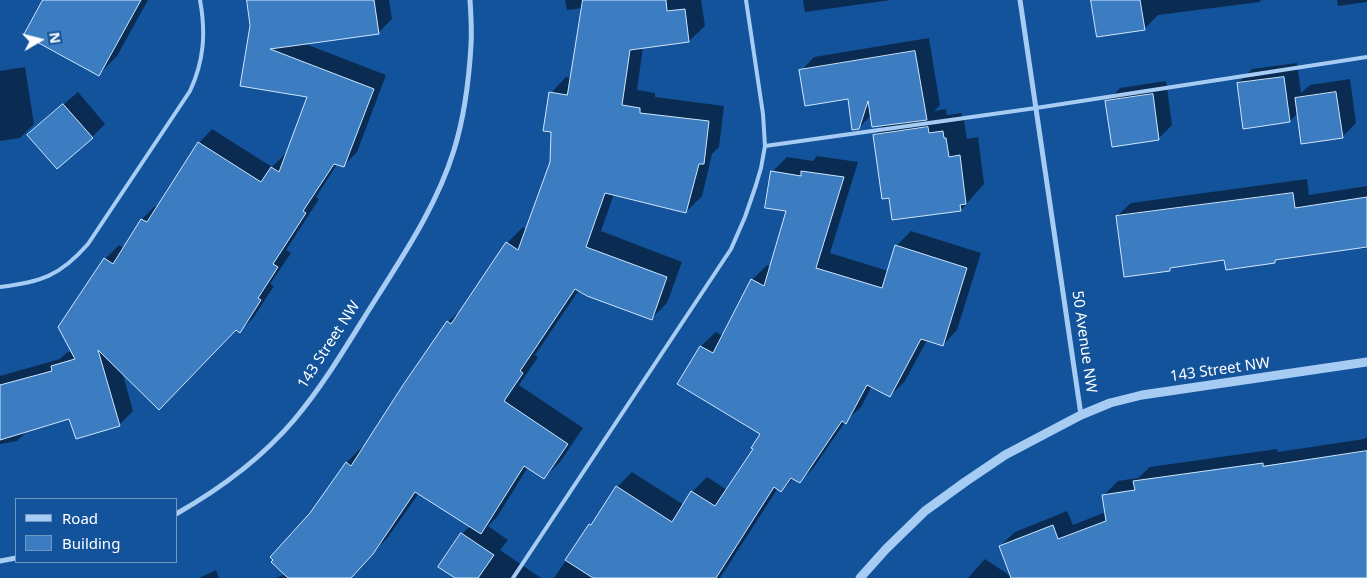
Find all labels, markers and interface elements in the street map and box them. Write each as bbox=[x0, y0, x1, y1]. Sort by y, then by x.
north arrow bbox=[15, 15, 65, 65]
text: N bbox=[45, 31, 66, 45]
street label: 50 Avenue NW bbox=[1068, 290, 1100, 394]
street label: 143 Street NW bbox=[294, 298, 364, 392]
street label: 143 Street NW bbox=[1169, 354, 1271, 386]
legend bbox=[15, 498, 178, 563]
text: Road bbox=[62, 508, 98, 528]
text: Building bbox=[62, 533, 120, 553]

